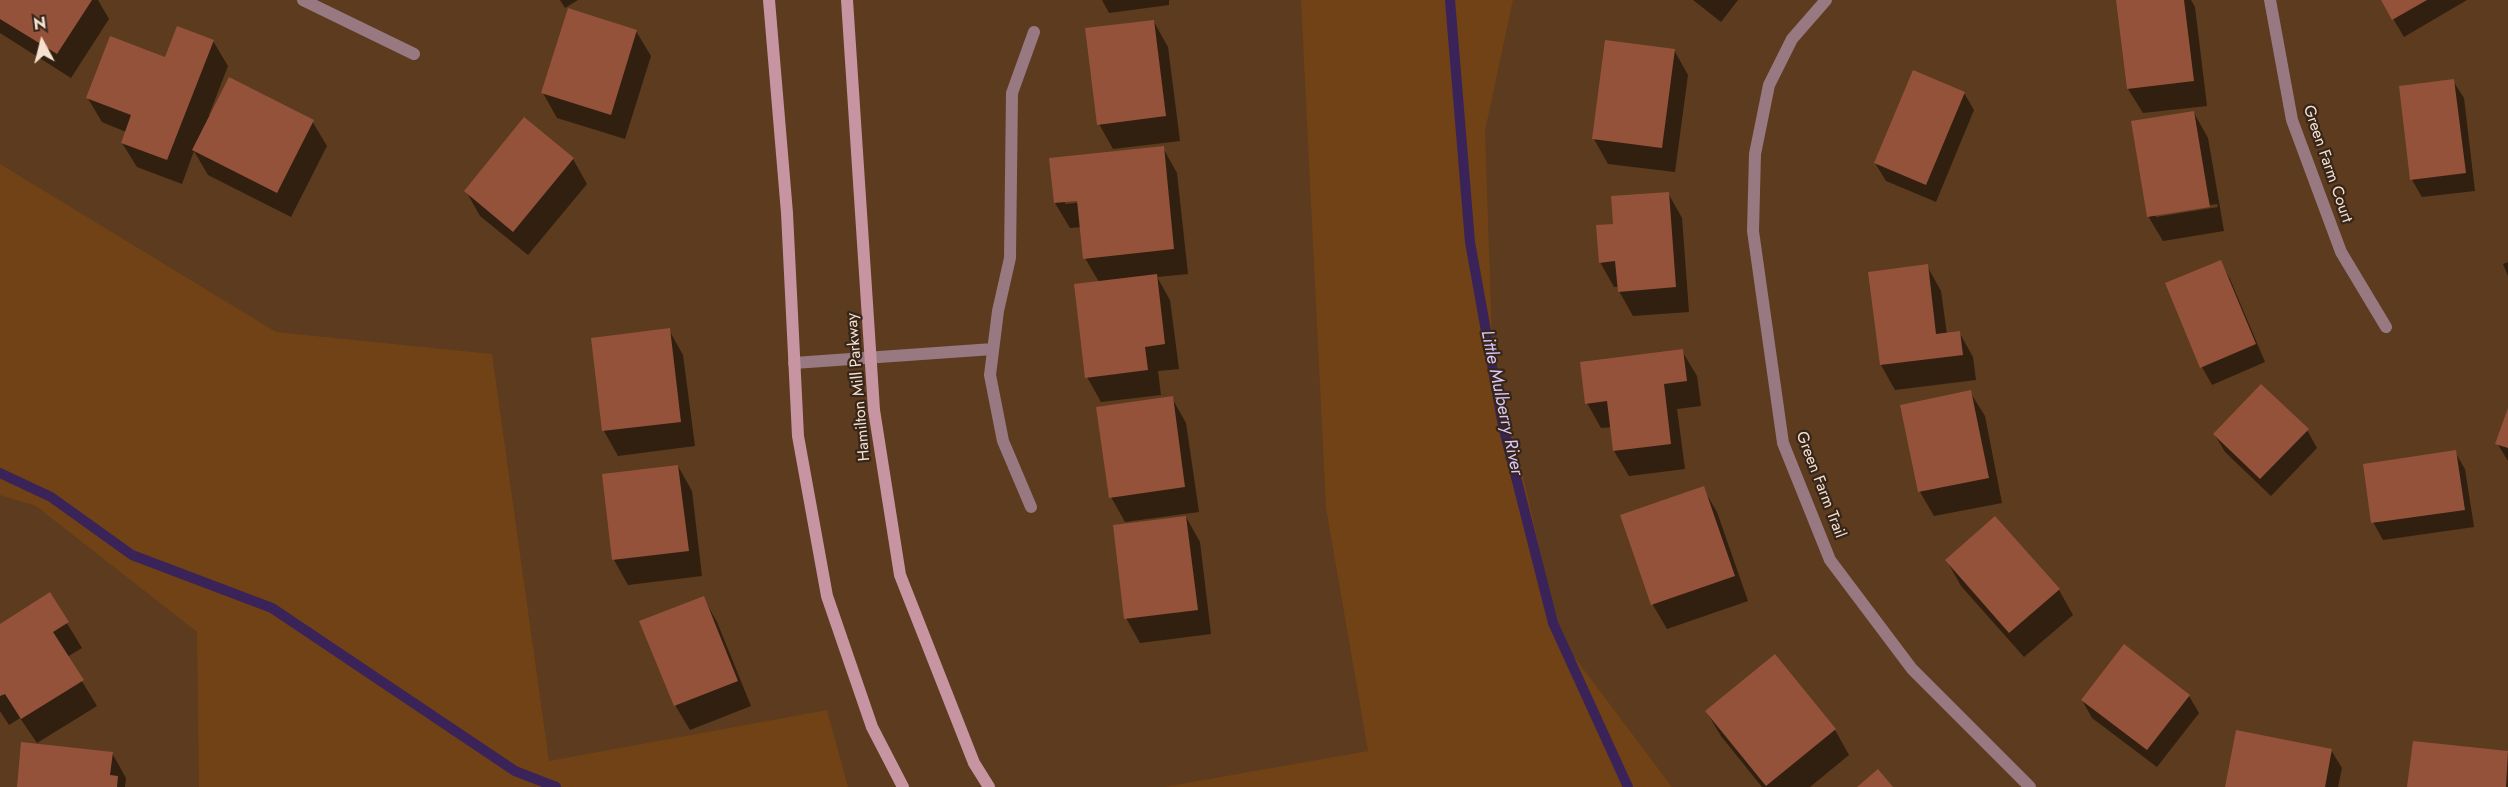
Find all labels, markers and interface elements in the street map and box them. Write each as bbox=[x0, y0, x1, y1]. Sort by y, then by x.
text: N bbox=[32, 11, 47, 36]
north arrow bbox=[12, 12, 72, 72]
street label: Green Farm Court bbox=[2298, 103, 2356, 225]
street label: Hamilton Mill Parkway bbox=[843, 312, 875, 462]
water label: Little Mulberry River bbox=[1475, 328, 1527, 478]
street label: Green Farm Trail bbox=[1791, 429, 1849, 541]

